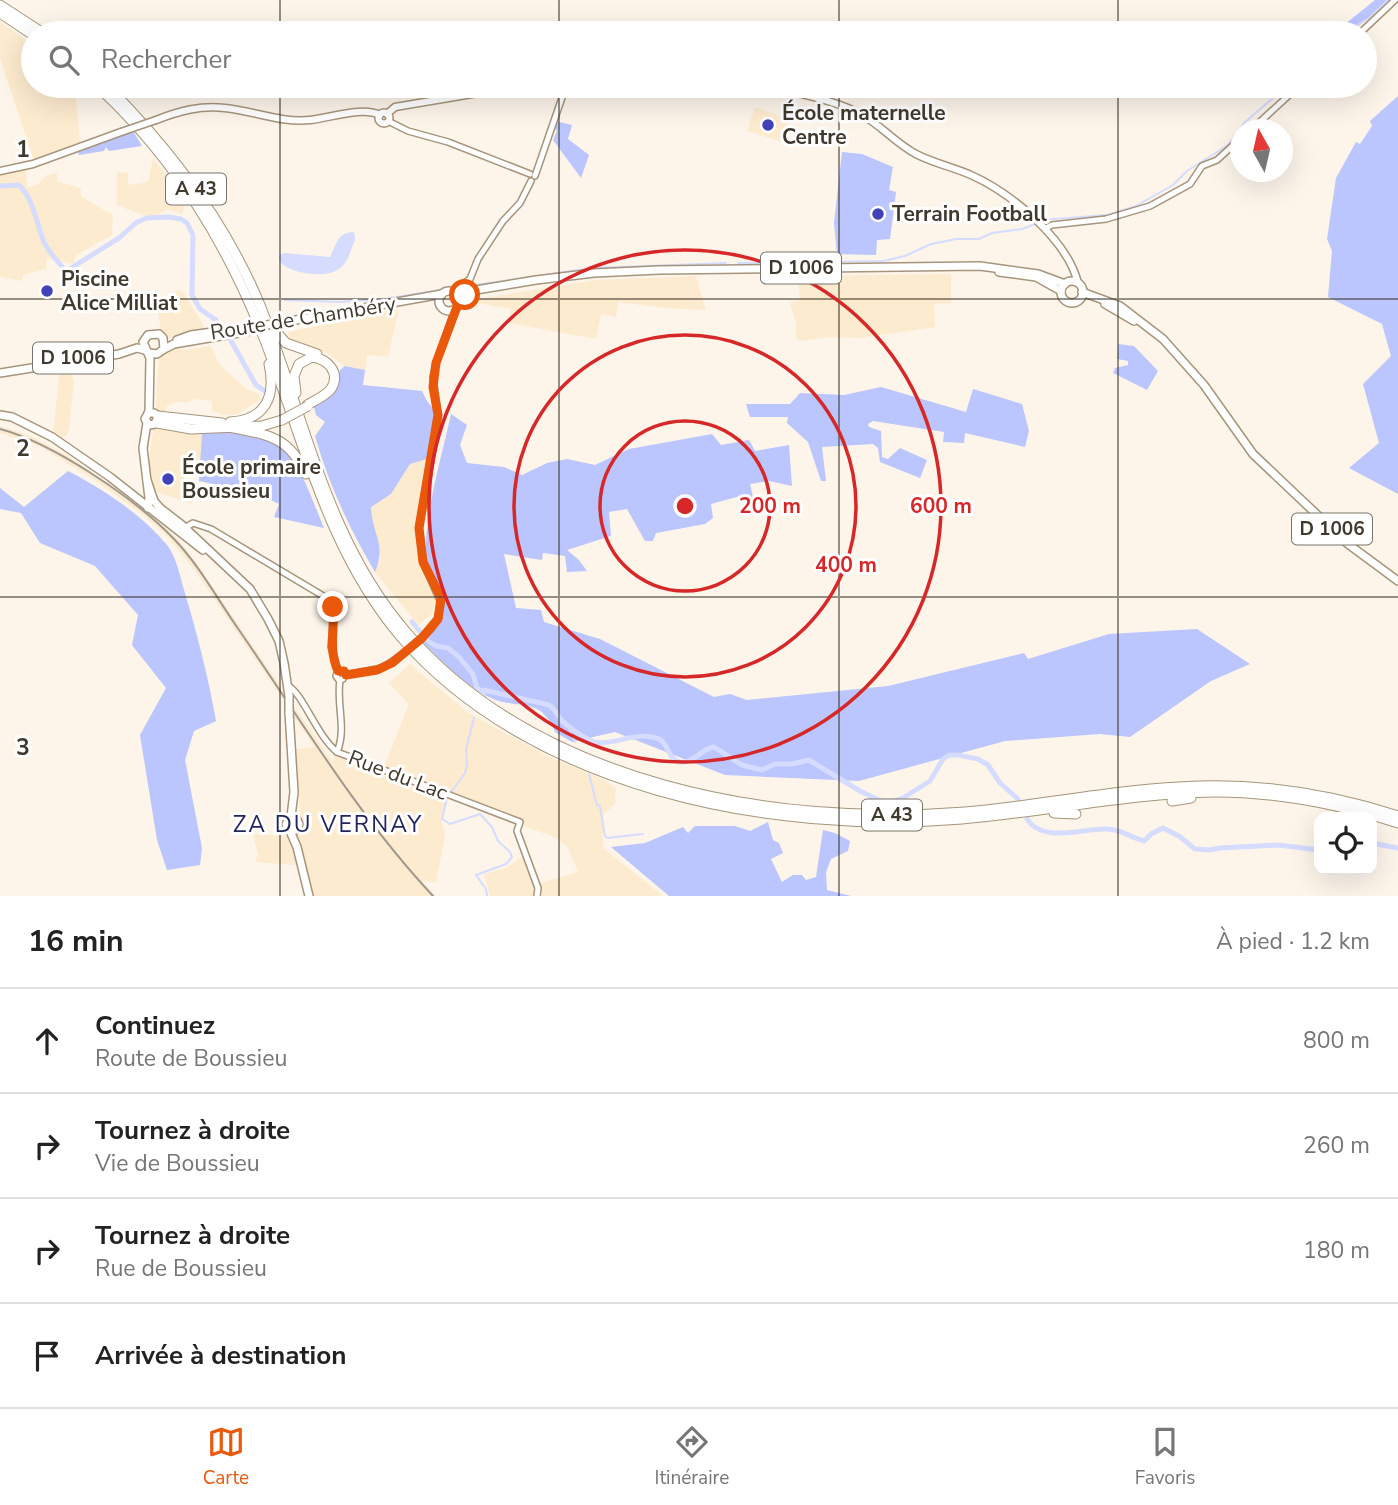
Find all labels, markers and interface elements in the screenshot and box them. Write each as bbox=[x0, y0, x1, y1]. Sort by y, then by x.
search box bbox=[21, 21, 1377, 98]
icon: search bbox=[45, 41, 83, 79]
text: Rechercher bbox=[101, 42, 232, 77]
place label: École maternelle Centre bbox=[782, 99, 946, 151]
marker: École maternelle Centre bbox=[760, 117, 776, 133]
north arrow bbox=[1230, 119, 1293, 182]
text: 1 bbox=[16, 134, 30, 165]
road number: A 43 bbox=[166, 174, 226, 204]
place label: Terrain Football bbox=[892, 200, 1047, 228]
marker: Terrain Football bbox=[870, 206, 886, 222]
road number: D 1006 bbox=[761, 252, 841, 284]
place label: Piscine Alice Milliat bbox=[61, 265, 178, 317]
route start bbox=[449, 279, 480, 310]
marker: Piscine Alice Milliat bbox=[39, 283, 55, 299]
street label: Route de Chambéry bbox=[208, 289, 398, 346]
road number: D 1006 bbox=[33, 342, 113, 374]
text: 2 bbox=[16, 433, 30, 464]
place label: École primaire Boussieu bbox=[182, 453, 321, 505]
marker: École primaire Boussieu bbox=[160, 471, 176, 487]
text: 200 m bbox=[739, 492, 801, 520]
text: 600 m bbox=[910, 492, 972, 520]
centre of rings bbox=[673, 494, 697, 518]
road number: D 1006 bbox=[1292, 514, 1372, 544]
text: 400 m bbox=[815, 551, 877, 579]
route end bbox=[317, 591, 348, 622]
text: 3 bbox=[16, 732, 30, 763]
street label: Rue du Lac bbox=[344, 743, 452, 807]
road number: A 43 bbox=[862, 800, 922, 830]
district label: ZA DU VERNAY bbox=[233, 809, 423, 840]
map controls bbox=[1314, 812, 1377, 875]
button: locate bbox=[1314, 812, 1377, 875]
text: 16 min bbox=[28, 921, 124, 962]
text: À pied · 1.2 km bbox=[1216, 926, 1370, 957]
text: Continuez bbox=[95, 1008, 215, 1043]
icon: ahead bbox=[28, 1022, 66, 1060]
text: 800 m bbox=[1303, 1025, 1370, 1056]
text: Route de Boussieu bbox=[95, 1043, 287, 1074]
text: Tournez à droite bbox=[95, 1113, 290, 1148]
icon: right bbox=[28, 1127, 66, 1165]
text: 260 m bbox=[1303, 1130, 1370, 1161]
text: Vie de Boussieu bbox=[95, 1148, 260, 1179]
text: Tournez à droite bbox=[95, 1218, 290, 1253]
icon: right bbox=[28, 1232, 66, 1270]
text: 180 m bbox=[1303, 1235, 1370, 1266]
text: Rue de Boussieu bbox=[95, 1253, 267, 1284]
icon: arrive bbox=[28, 1337, 66, 1375]
text: Arrivée à destination bbox=[95, 1338, 346, 1373]
tab: Carte bbox=[203, 1423, 249, 1491]
tab: Itinéraire bbox=[655, 1423, 729, 1491]
tab: Favoris bbox=[1135, 1423, 1195, 1491]

